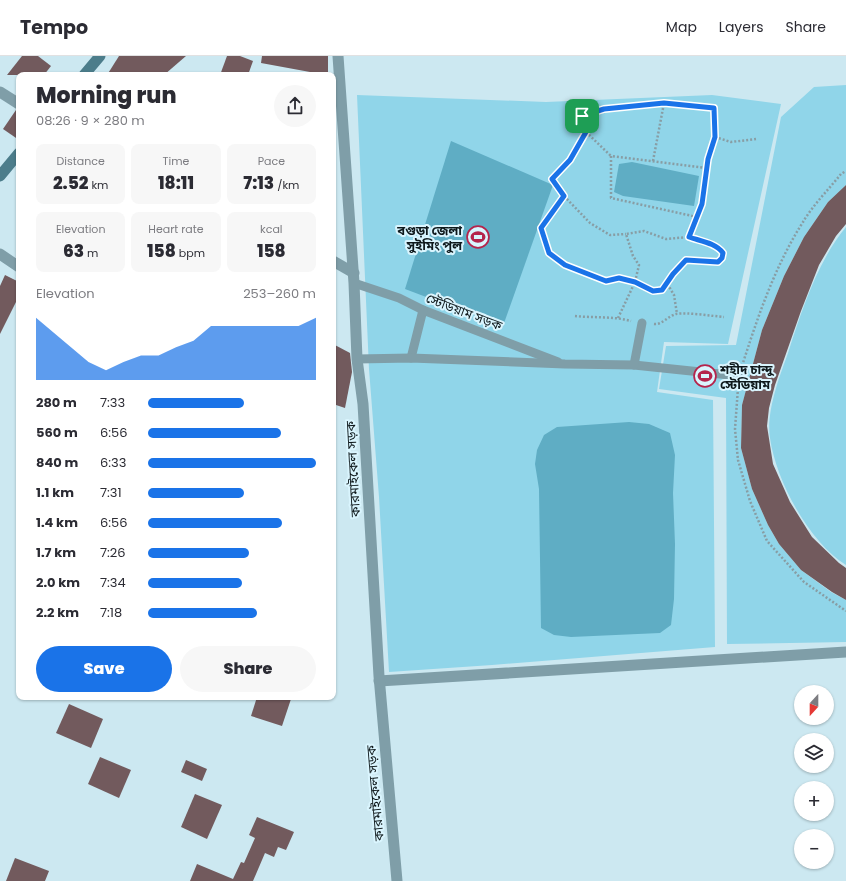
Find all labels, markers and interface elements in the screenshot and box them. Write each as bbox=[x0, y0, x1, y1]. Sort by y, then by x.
text: Tempo bbox=[20, 14, 88, 41]
text: Map bbox=[666, 17, 697, 37]
text: Layers bbox=[719, 17, 763, 37]
text: Share bbox=[785, 17, 826, 37]
text: Morning run bbox=[36, 80, 177, 111]
button: share bbox=[274, 85, 316, 127]
pin bbox=[565, 99, 599, 133]
icon: arrive bbox=[571, 105, 593, 127]
text: 08:26 · 9 × 280 m bbox=[36, 111, 145, 130]
text: Distance bbox=[57, 153, 105, 169]
text: Time bbox=[163, 153, 189, 169]
text: Pace bbox=[258, 153, 285, 169]
text: 2.52 bbox=[53, 171, 89, 195]
text: 18:11 bbox=[158, 171, 194, 195]
text: 7:13 bbox=[243, 171, 274, 195]
text: km bbox=[89, 177, 108, 193]
text: /km bbox=[274, 177, 299, 193]
text: Elevation bbox=[56, 221, 105, 237]
text: Heart rate bbox=[148, 221, 204, 237]
text: kcal bbox=[260, 221, 283, 237]
place label: বগুড়া জেলা সুইমিং পুল bbox=[396, 221, 462, 255]
sports icon: বগুড়া জেলা সুইমিং পুল bbox=[465, 224, 491, 250]
text: 63 bbox=[63, 239, 84, 263]
text: 158 bbox=[147, 239, 176, 263]
text: 158 bbox=[257, 239, 286, 263]
text: m bbox=[84, 245, 98, 261]
text: bpm bbox=[176, 245, 205, 261]
text: Elevation bbox=[36, 284, 95, 303]
text: 253–260 m bbox=[243, 284, 316, 303]
street label: স্টেডিয়াম সড়ক bbox=[423, 289, 505, 335]
place label: শহীদ চান্দু স্টেডিয়াম bbox=[719, 360, 775, 394]
sports icon: শহীদ চান্দু স্টেডিয়াম bbox=[692, 363, 718, 389]
text: 280 m bbox=[36, 393, 77, 412]
text: 7:33 bbox=[100, 393, 125, 412]
street label: কারমাইকেল সড়ক bbox=[341, 420, 365, 518]
text: 560 m bbox=[36, 423, 78, 442]
text: 6:56 bbox=[100, 423, 127, 442]
text: 840 m bbox=[36, 453, 78, 472]
text: 6:33 bbox=[100, 453, 126, 472]
text: 1.1 km bbox=[36, 483, 74, 502]
text: 7:31 bbox=[100, 483, 122, 502]
text: 1.4 km bbox=[36, 513, 78, 532]
text: 6:56 bbox=[100, 513, 127, 532]
text: 1.7 km bbox=[36, 543, 76, 562]
text: 7:26 bbox=[100, 543, 126, 562]
text: 2.0 km bbox=[36, 573, 80, 592]
text: 7:34 bbox=[100, 573, 126, 592]
text: 2.2 km bbox=[36, 603, 79, 622]
text: 7:18 bbox=[100, 603, 122, 622]
button: Save bbox=[36, 646, 172, 692]
button: Share bbox=[180, 646, 316, 692]
north arrow bbox=[794, 685, 834, 725]
map controls bbox=[794, 685, 834, 869]
button: layers bbox=[794, 733, 834, 773]
street label: কারমাইকেল সড়ক bbox=[361, 744, 389, 843]
button: + bbox=[794, 781, 834, 821]
button: − bbox=[794, 829, 834, 869]

